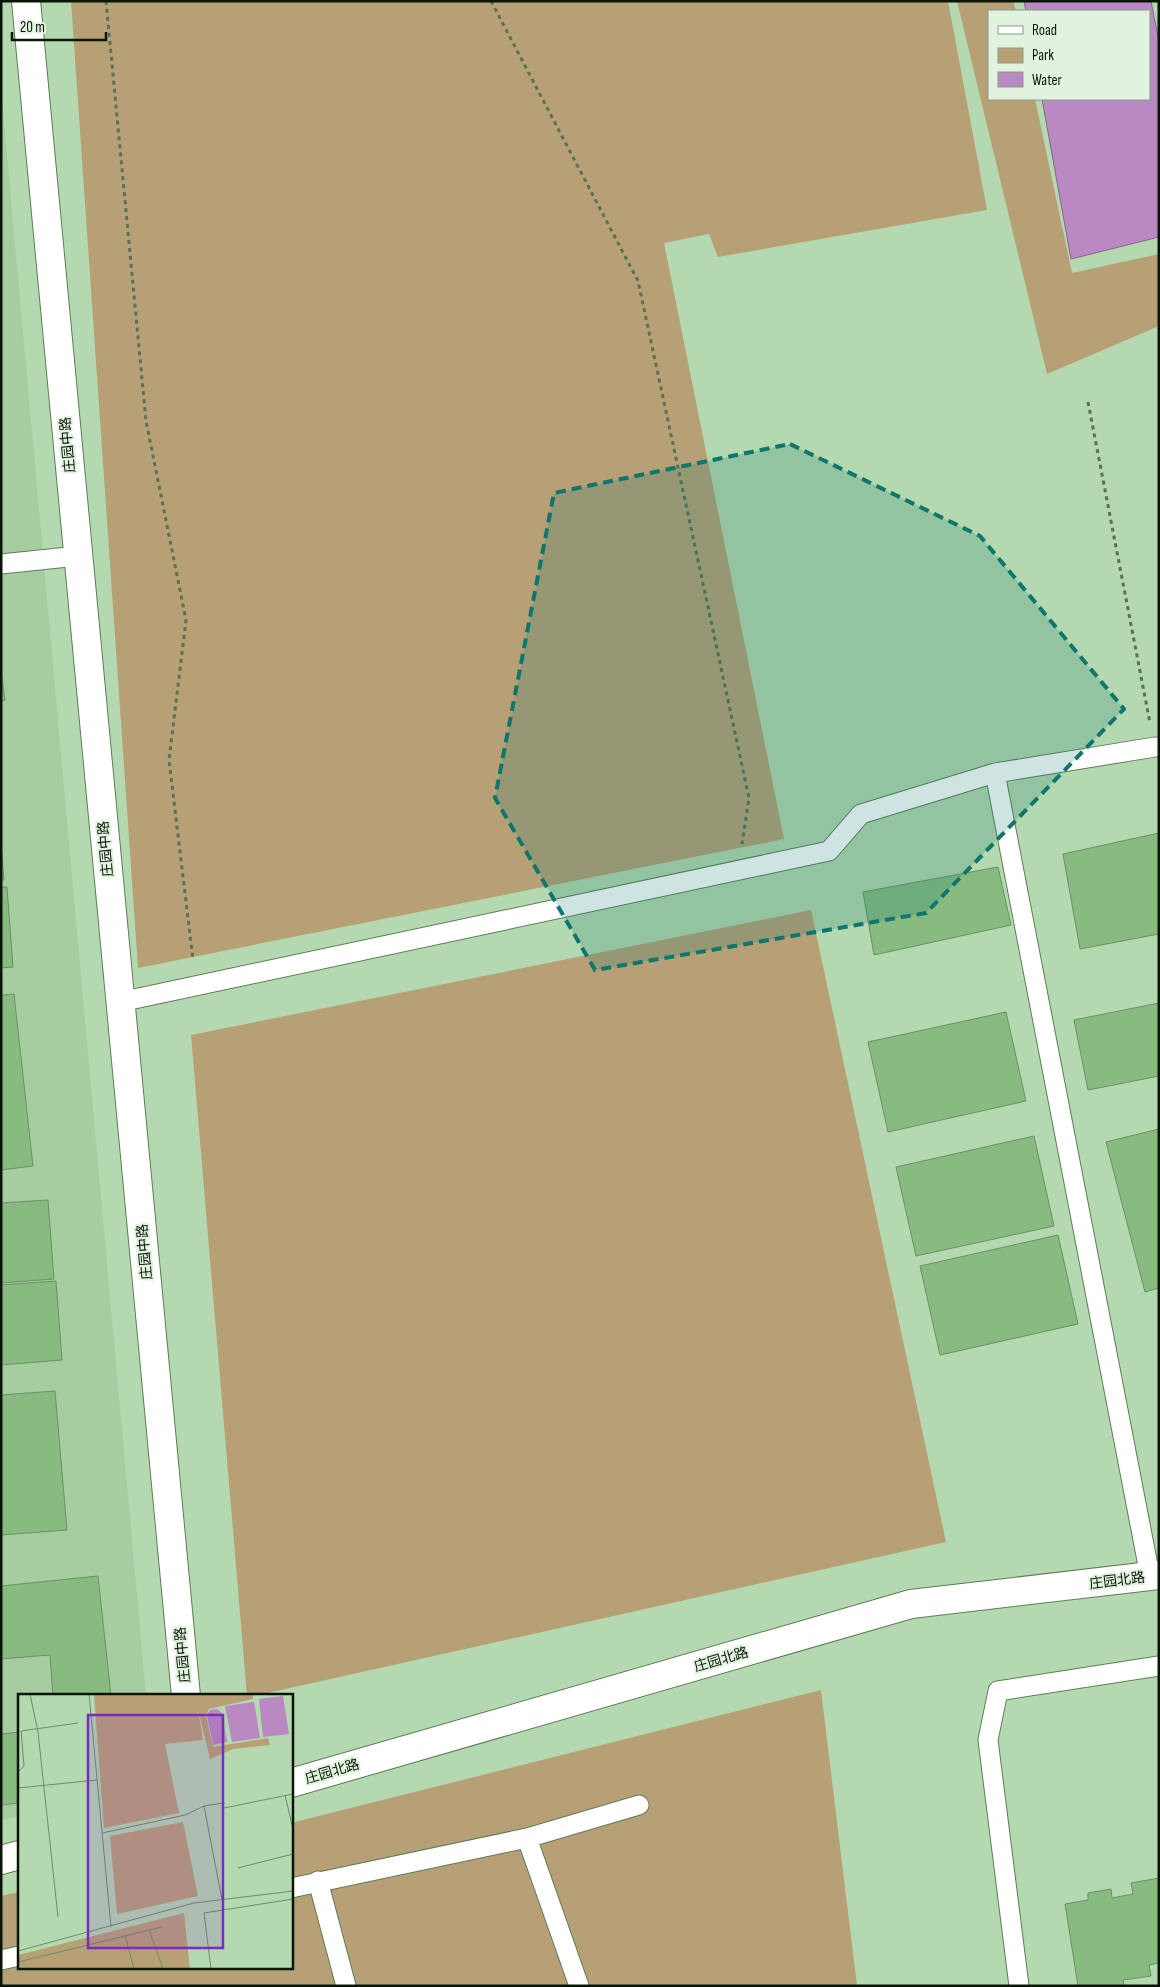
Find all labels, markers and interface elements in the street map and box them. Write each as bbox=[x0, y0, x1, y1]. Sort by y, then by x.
scale bar bbox=[12, 10, 106, 42]
legend bbox=[988, 10, 1150, 100]
text: 20 m bbox=[20, 18, 45, 37]
text: Road bbox=[1032, 21, 1057, 40]
text: Park bbox=[1032, 46, 1054, 65]
text: Water bbox=[1032, 71, 1063, 90]
street label: 庄园中路 bbox=[57, 416, 78, 474]
street label: 庄园中路 bbox=[95, 820, 116, 878]
street label: 庄园中路 bbox=[134, 1223, 155, 1281]
street label: 庄园北路 bbox=[1088, 1569, 1146, 1592]
street label: 庄园中路 bbox=[172, 1626, 193, 1684]
street label: 庄园北路 bbox=[692, 1644, 750, 1675]
inset map bbox=[18, 1694, 292, 1970]
street label: 庄园北路 bbox=[303, 1756, 361, 1787]

